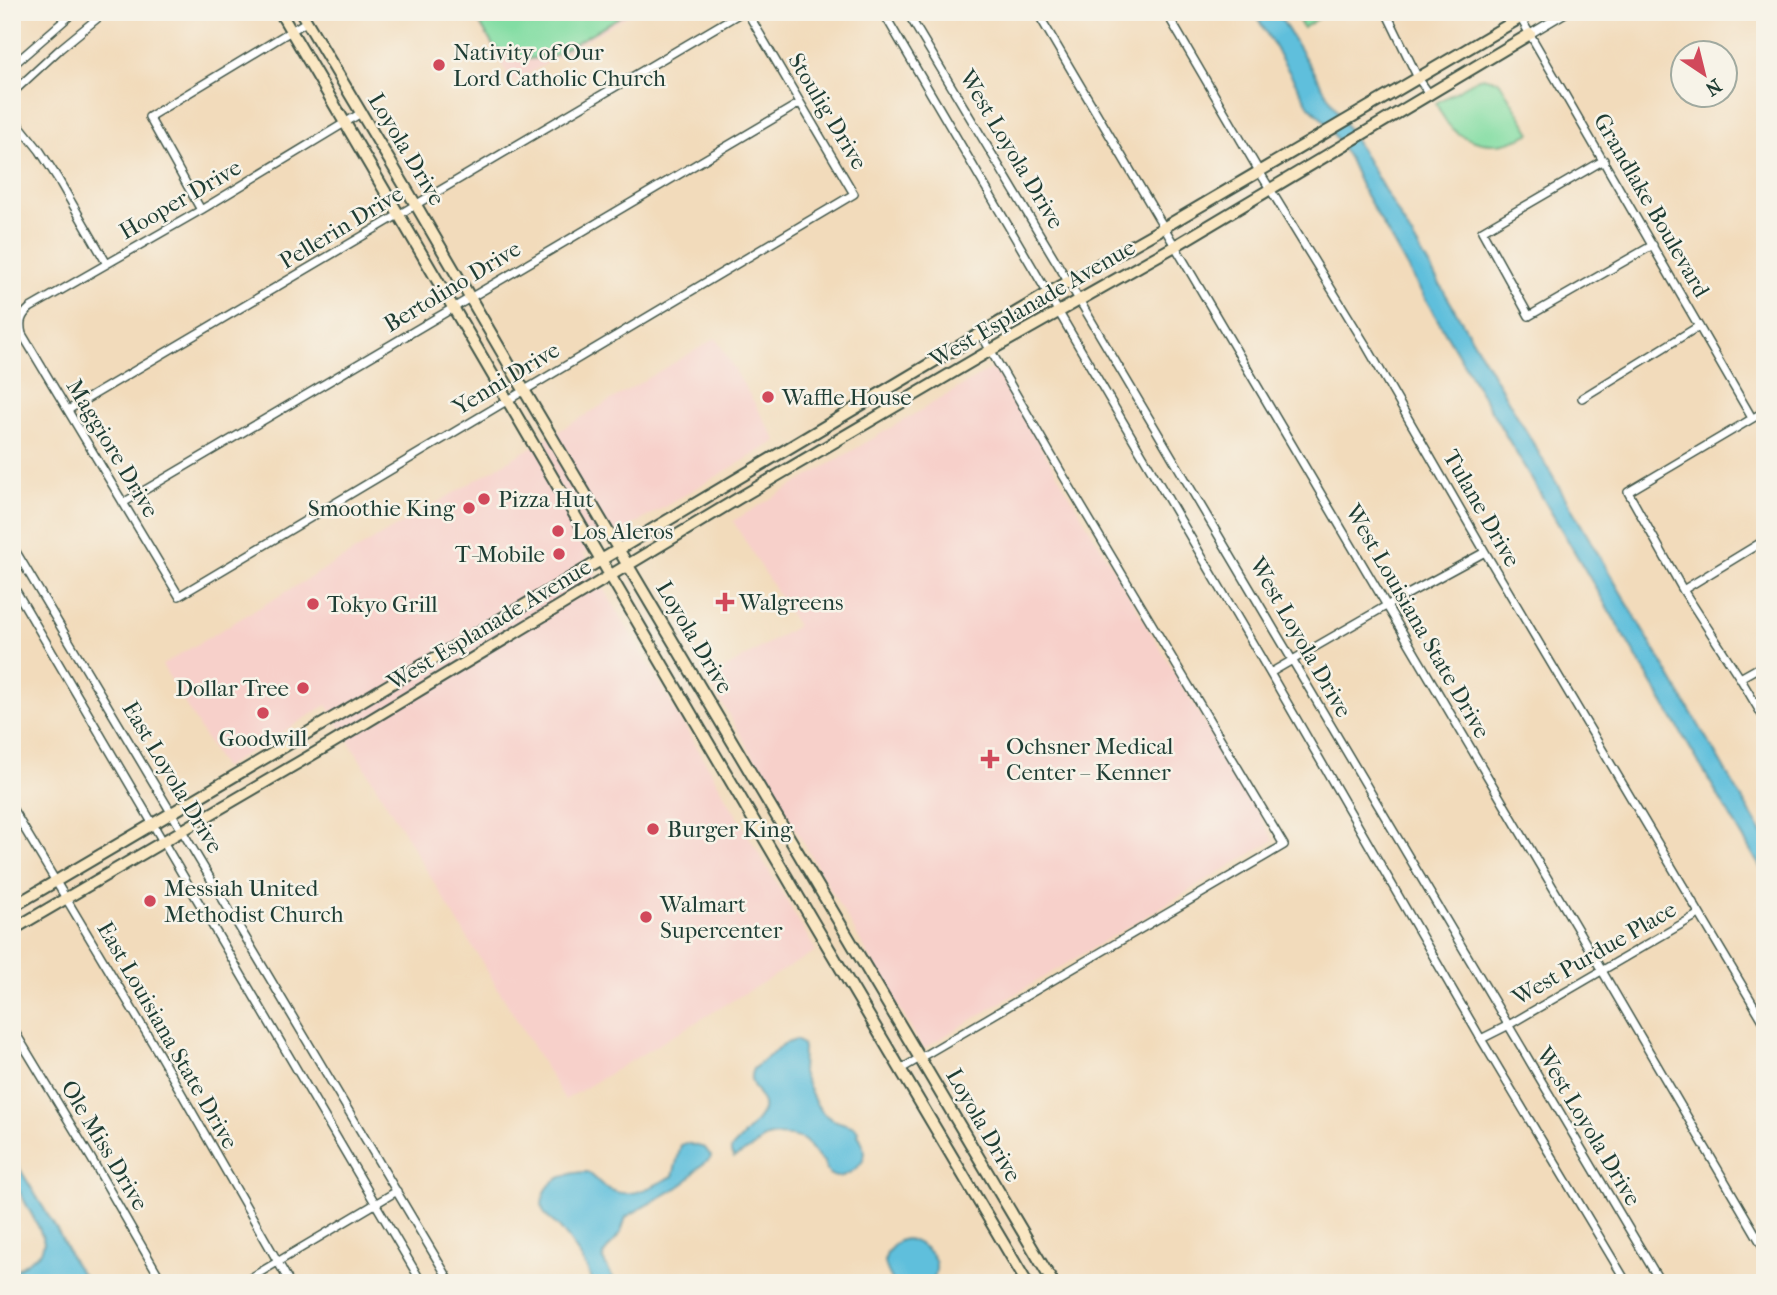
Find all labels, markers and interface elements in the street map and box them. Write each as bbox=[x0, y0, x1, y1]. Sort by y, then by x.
north arrow bbox=[1668, 38, 1738, 108]
place label: Nativity of Our Lord Catholic Church bbox=[453, 39, 666, 92]
street label: Stoulig Drive bbox=[782, 48, 873, 174]
marker: Nativity of Our Lord Catholic Church bbox=[431, 57, 447, 73]
street label: West Loyola Drive bbox=[953, 64, 1070, 234]
text: N bbox=[1700, 74, 1725, 101]
street label: Loyola Drive bbox=[362, 88, 451, 210]
street label: Grandlake Boulevard bbox=[1588, 108, 1715, 302]
street label: Hooper Drive bbox=[115, 154, 246, 245]
street label: Pellerin Drive bbox=[274, 180, 408, 275]
street label: West Esplanade Avenue bbox=[924, 234, 1140, 374]
street label: Bertolino Drive bbox=[379, 235, 526, 338]
street label: Yenni Drive bbox=[447, 336, 564, 421]
street label: Maggiore Drive bbox=[61, 374, 164, 522]
place label: Waffle House bbox=[781, 384, 912, 411]
marker: Waffle House bbox=[760, 389, 776, 405]
street label: Tulane Drive bbox=[1437, 445, 1526, 572]
place label: Pizza Hut bbox=[498, 486, 594, 513]
marker: Pizza Hut bbox=[476, 491, 492, 507]
place label: Smoothie King bbox=[308, 495, 456, 522]
street label: West Louisiana State Drive bbox=[1339, 499, 1496, 743]
marker: Smoothie King bbox=[461, 500, 477, 516]
place label: Los Aleros bbox=[572, 518, 673, 545]
marker: Los Aleros bbox=[550, 523, 566, 539]
place label: T-Mobile bbox=[455, 541, 545, 568]
marker: T-Mobile bbox=[551, 546, 567, 562]
street label: West Loyola Drive bbox=[1243, 552, 1357, 722]
street label: West Esplanade Avenue bbox=[382, 553, 596, 696]
street label: Loyola Drive bbox=[650, 576, 739, 698]
place label: Walgreens bbox=[738, 589, 844, 616]
place label: Tokyo Grill bbox=[327, 591, 438, 618]
marker: Walgreens bbox=[717, 594, 733, 610]
marker: Tokyo Grill bbox=[305, 596, 321, 612]
place label: Dollar Tree bbox=[176, 675, 289, 702]
marker: Dollar Tree bbox=[295, 680, 311, 696]
street label: East Loyola Drive bbox=[117, 696, 229, 858]
marker: Goodwill bbox=[255, 705, 271, 721]
place label: Goodwill bbox=[219, 725, 308, 752]
place label: Ochsner Medical Center – Kenner bbox=[1006, 733, 1174, 786]
marker: Ochsner Medical Center – Kenner bbox=[980, 749, 1000, 769]
place label: Burger King bbox=[667, 816, 793, 843]
marker: Burger King bbox=[645, 821, 661, 837]
place label: Messiah United Methodist Church bbox=[164, 875, 344, 928]
place label: Walmart Supercenter bbox=[659, 891, 783, 944]
marker: Messiah United Methodist Church bbox=[142, 893, 158, 909]
street label: West Purdue Place bbox=[1507, 896, 1681, 1012]
marker: Walmart Supercenter bbox=[638, 909, 654, 925]
street label: East Louisiana State Drive bbox=[91, 917, 244, 1154]
street label: West Loyola Drive bbox=[1530, 1041, 1647, 1211]
street label: Loyola Drive bbox=[940, 1064, 1027, 1187]
street label: Ole Miss Drive bbox=[55, 1075, 154, 1215]

